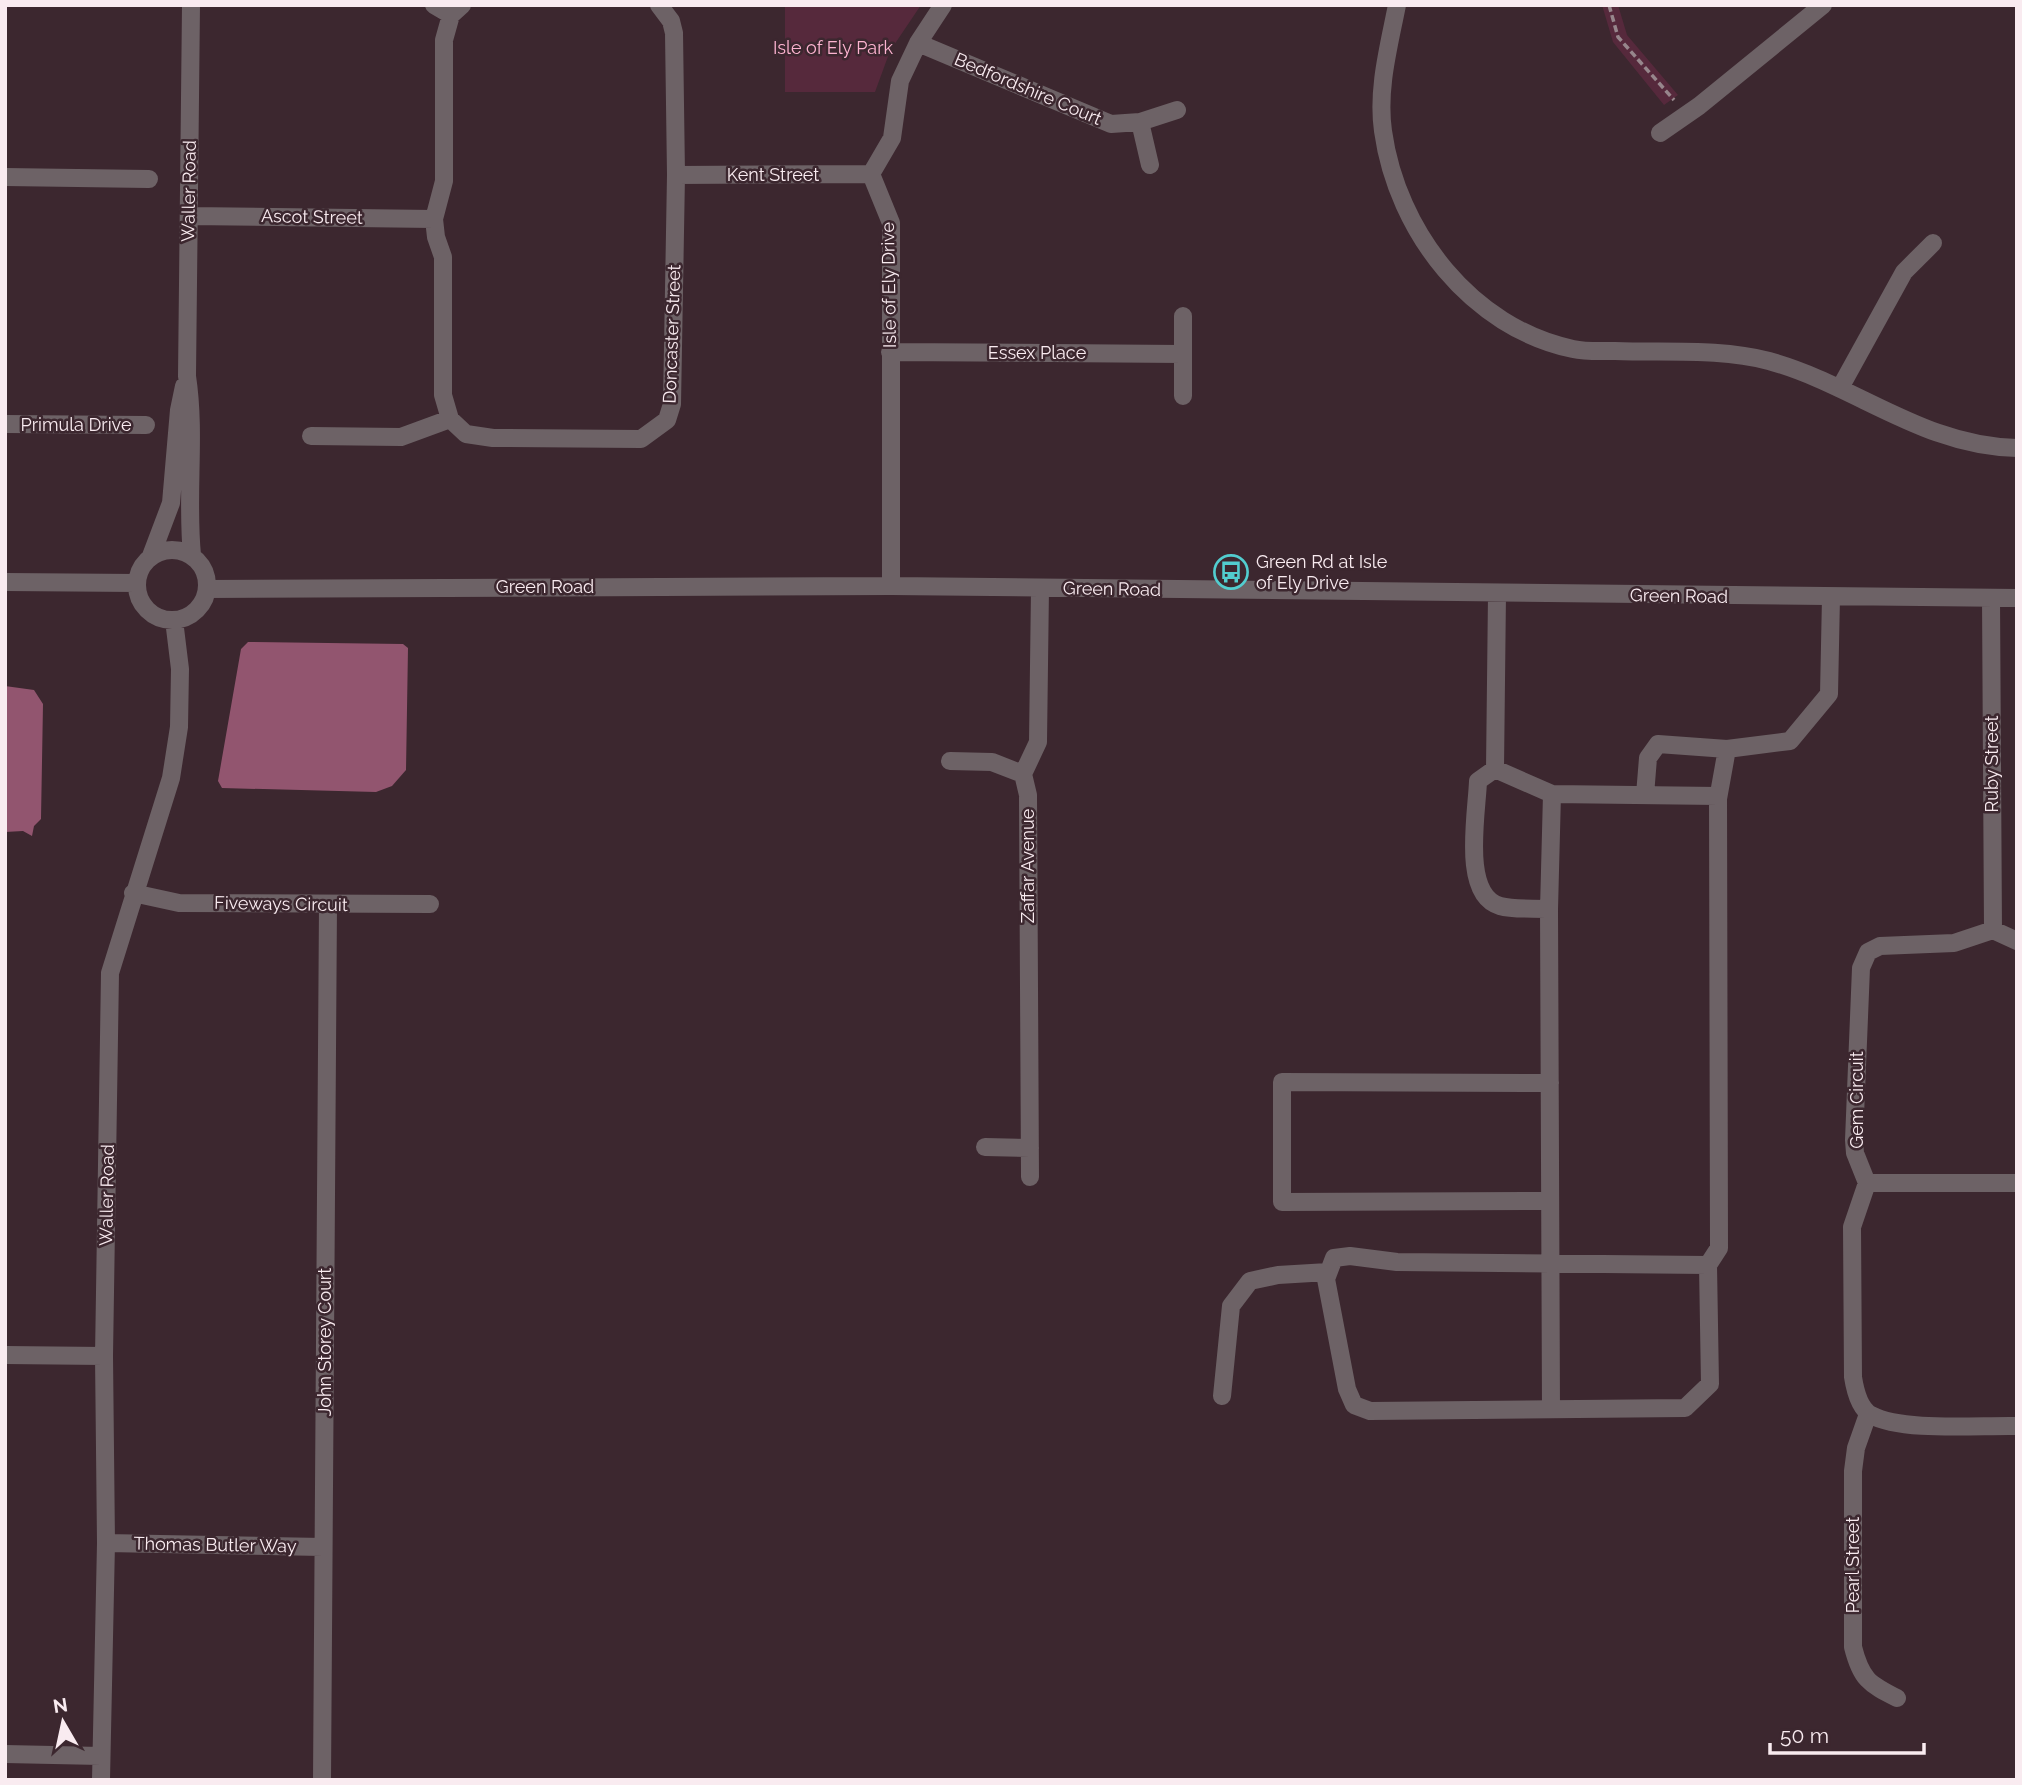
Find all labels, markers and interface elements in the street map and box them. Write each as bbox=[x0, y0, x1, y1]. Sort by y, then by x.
park label: Isle of Ely Park bbox=[773, 37, 893, 58]
street label: Bedfordshire Court bbox=[951, 48, 1105, 129]
street label: Waller Road bbox=[177, 140, 200, 242]
street label: Kent Street bbox=[727, 164, 819, 185]
street label: Ascot Street bbox=[261, 205, 363, 228]
street label: Isle of Ely Drive bbox=[877, 221, 900, 348]
street label: Doncaster Street bbox=[659, 264, 684, 404]
street label: Essex Place bbox=[988, 342, 1087, 363]
street label: Primula Drive bbox=[21, 414, 132, 435]
place label: Green Rd at Isle of Ely Drive bbox=[1256, 551, 1388, 593]
bus stop icon: Green Rd at Isle of Ely Drive bbox=[1212, 553, 1250, 591]
street label: Green Road bbox=[496, 576, 594, 597]
street label: Green Road bbox=[1063, 577, 1161, 600]
street label: Green Road bbox=[1630, 584, 1728, 607]
street label: Ruby Street bbox=[1981, 716, 2002, 812]
street label: Zaffar Avenue bbox=[1017, 808, 1038, 923]
street label: Fiveways Circuit bbox=[214, 892, 348, 915]
street label: Gem Circuit bbox=[1846, 1051, 1867, 1149]
street label: Waller Road bbox=[95, 1144, 118, 1246]
street label: John Storey Court bbox=[314, 1268, 335, 1416]
street label: Pearl Street bbox=[1842, 1517, 1863, 1613]
street label: Thomas Butler Way bbox=[133, 1533, 297, 1556]
north arrow bbox=[28, 1687, 98, 1757]
text: N bbox=[51, 1693, 69, 1717]
scale bar bbox=[1770, 1712, 1924, 1756]
text: 50 m bbox=[1780, 1723, 1829, 1748]

